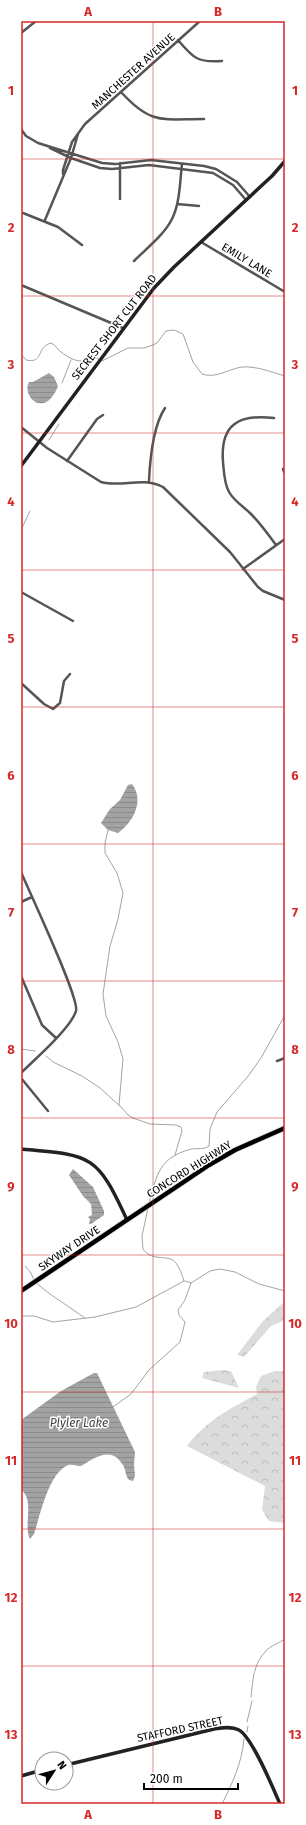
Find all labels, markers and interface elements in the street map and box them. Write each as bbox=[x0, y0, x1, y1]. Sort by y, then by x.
text: A bbox=[83, 4, 92, 19]
text: B bbox=[214, 4, 222, 19]
street label: MANCHESTER AVENUE bbox=[89, 30, 178, 112]
text: 1 bbox=[8, 83, 14, 98]
text: 1 bbox=[292, 83, 298, 98]
text: 2 bbox=[8, 220, 15, 235]
text: 2 bbox=[292, 220, 299, 235]
street label: EMILY LANE bbox=[219, 240, 274, 281]
street label: SECREST SHORT CUT ROAD bbox=[69, 272, 160, 383]
text: 3 bbox=[7, 357, 15, 372]
text: 3 bbox=[291, 357, 299, 372]
text: 4 bbox=[7, 494, 15, 509]
text: 4 bbox=[291, 494, 299, 509]
text: 5 bbox=[8, 631, 15, 646]
text: 5 bbox=[292, 631, 299, 646]
text: 6 bbox=[7, 768, 15, 783]
text: 6 bbox=[291, 768, 299, 783]
text: 7 bbox=[8, 905, 14, 920]
text: 7 bbox=[292, 905, 298, 920]
text: 8 bbox=[7, 1042, 15, 1057]
text: 8 bbox=[291, 1042, 299, 1057]
street label: CONCORD HIGHWAY bbox=[145, 1138, 234, 1201]
text: 9 bbox=[7, 1179, 15, 1194]
text: 9 bbox=[291, 1179, 299, 1194]
street label: SKYWAY DRIVE bbox=[36, 1223, 103, 1274]
text: 10 bbox=[4, 1316, 18, 1331]
text: 10 bbox=[288, 1316, 302, 1331]
water label: Plyler Lake bbox=[50, 1416, 108, 1430]
text: 11 bbox=[5, 1453, 17, 1468]
text: 11 bbox=[289, 1453, 301, 1468]
text: 12 bbox=[5, 1590, 18, 1605]
text: 12 bbox=[289, 1590, 302, 1605]
street label: STAFFORD STREET bbox=[136, 1714, 225, 1745]
text: 13 bbox=[5, 1727, 18, 1742]
text: 13 bbox=[289, 1727, 302, 1742]
north arrow bbox=[34, 1751, 74, 1791]
text: N bbox=[54, 1759, 69, 1772]
scale bar bbox=[144, 1765, 238, 1791]
text: 200 m bbox=[150, 1772, 183, 1786]
text: A bbox=[83, 1807, 92, 1822]
text: B bbox=[214, 1807, 222, 1822]

